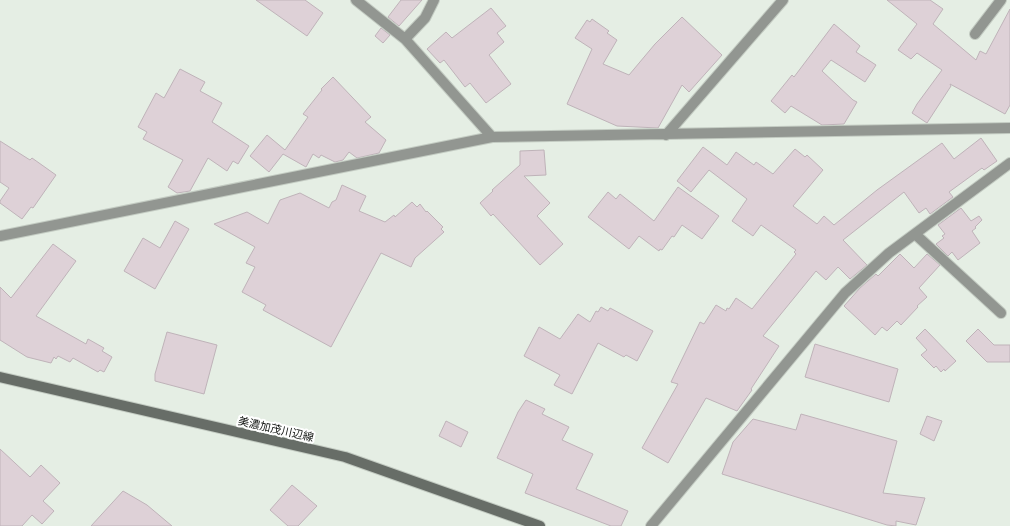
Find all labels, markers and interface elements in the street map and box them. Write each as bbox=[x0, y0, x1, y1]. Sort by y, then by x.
street label: 美濃加茂川辺線 bbox=[237, 414, 315, 444]

